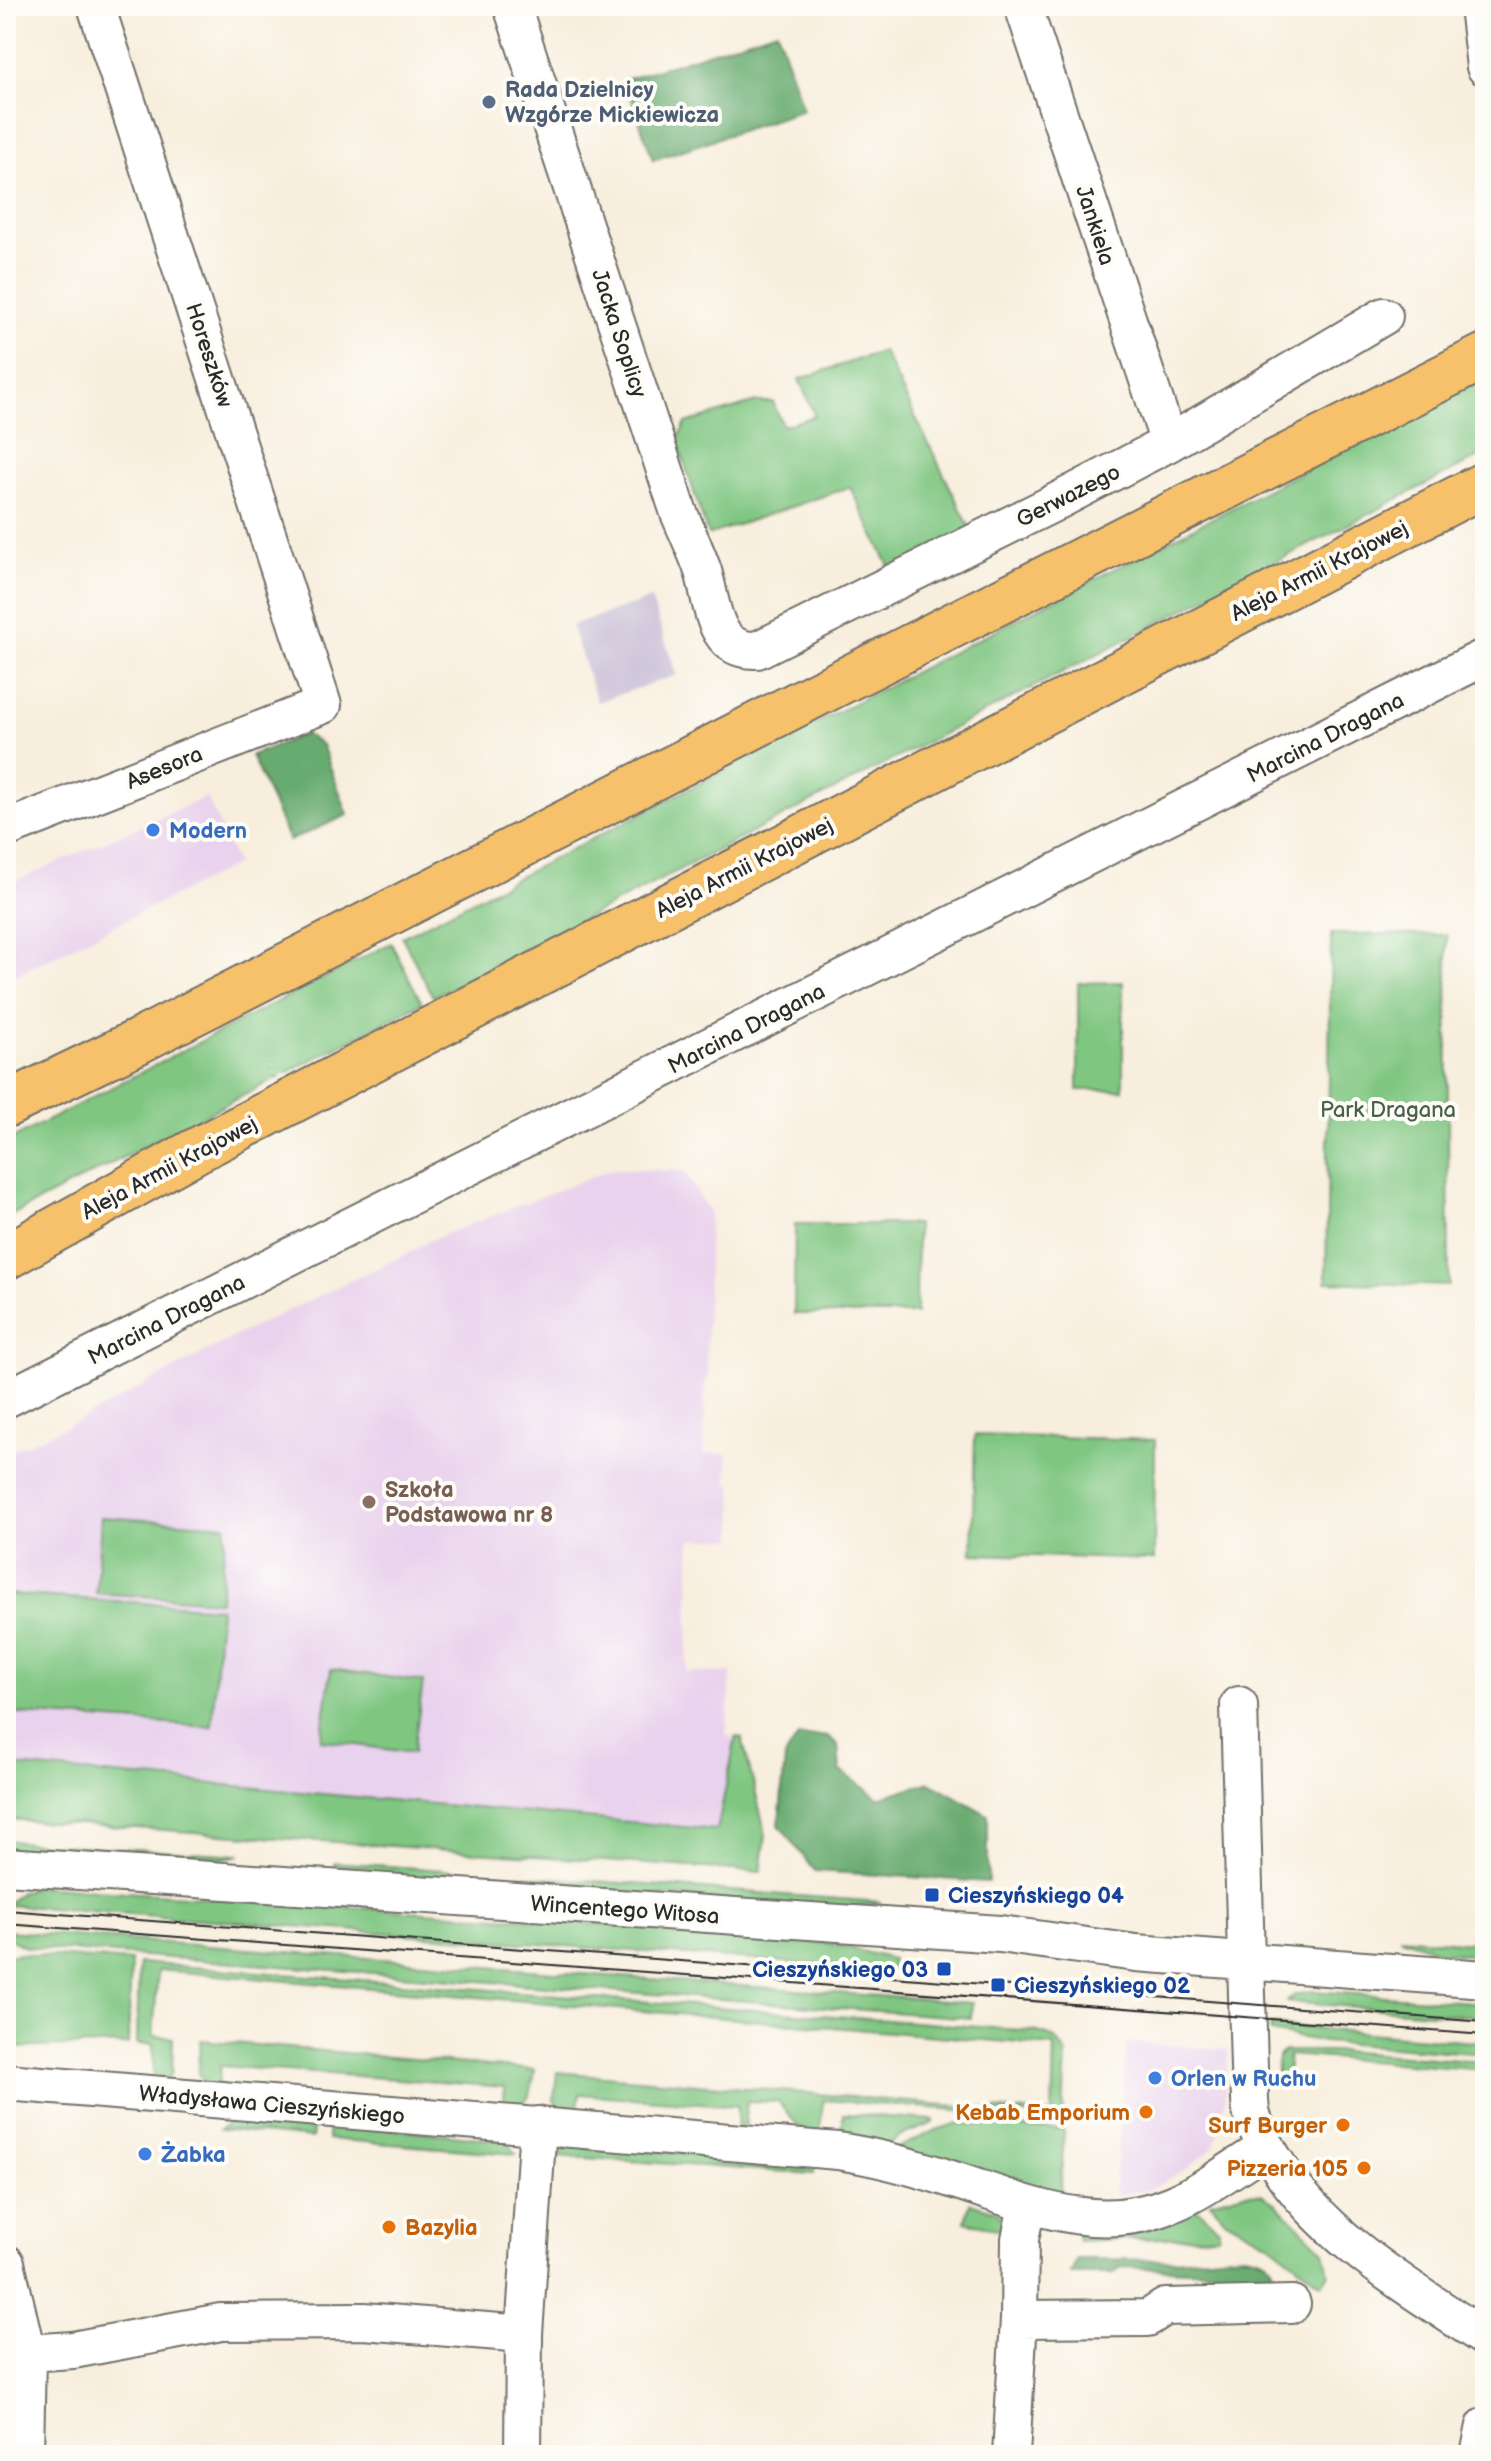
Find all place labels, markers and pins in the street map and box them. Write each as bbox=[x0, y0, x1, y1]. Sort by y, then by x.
place label: Rada Dzielnicy Wzgórze Mickiewicza bbox=[505, 77, 719, 129]
marker: Rada Dzielnicy Wzgórze Mickiewicza bbox=[480, 93, 498, 111]
place label: Modern bbox=[169, 818, 247, 845]
marker: Modern bbox=[144, 821, 162, 839]
place label: Szkoła Podstawowa nr 8 bbox=[385, 1477, 553, 1529]
marker: Szkoła Podstawowa nr 8 bbox=[360, 1493, 378, 1511]
place label: Cieszyńskiego 04 bbox=[948, 1883, 1124, 1910]
marker: Cieszyńskiego 04 bbox=[923, 1886, 941, 1904]
place label: Cieszyńskiego 03 bbox=[752, 1957, 928, 1984]
marker: Cieszyńskiego 03 bbox=[935, 1960, 953, 1978]
place label: Cieszyńskiego 02 bbox=[1014, 1973, 1190, 2000]
marker: Cieszyńskiego 02 bbox=[989, 1976, 1007, 1994]
place label: Orlen w Ruchu bbox=[1171, 2066, 1316, 2093]
marker: Orlen w Ruchu bbox=[1146, 2069, 1164, 2087]
place label: Kebab Emporium bbox=[955, 2100, 1130, 2127]
marker: Kebab Emporium bbox=[1137, 2103, 1155, 2121]
place label: Surf Burger bbox=[1208, 2113, 1327, 2140]
marker: Surf Burger bbox=[1334, 2116, 1352, 2134]
place label: Żabka bbox=[161, 2140, 226, 2169]
marker: Żabka bbox=[136, 2145, 154, 2163]
place label: Pizzeria 105 bbox=[1227, 2156, 1348, 2183]
marker: Pizzeria 105 bbox=[1355, 2159, 1373, 2177]
place label: Bazylia bbox=[405, 2215, 478, 2242]
marker: Bazylia bbox=[380, 2218, 398, 2236]

